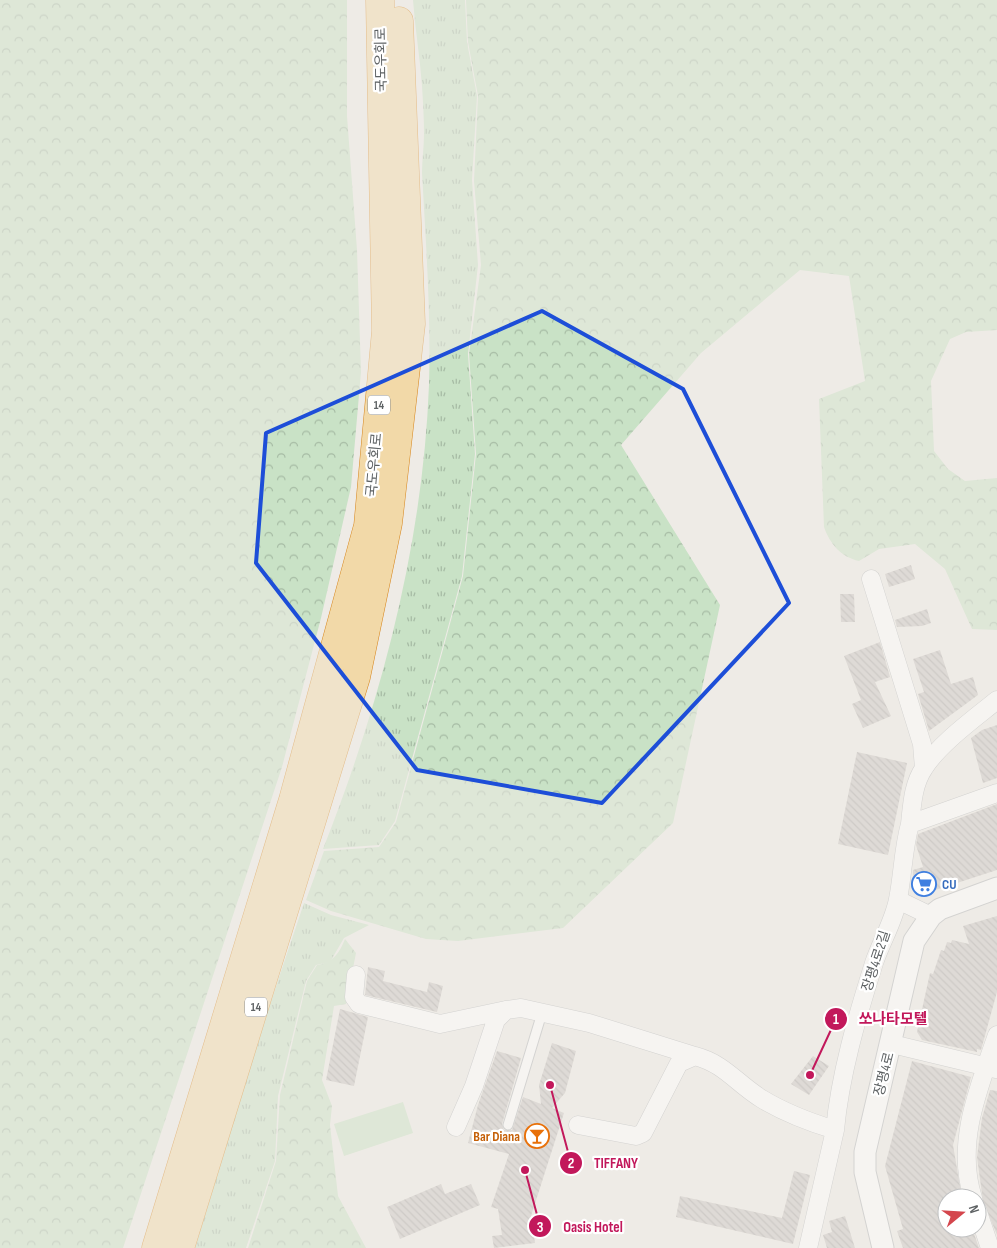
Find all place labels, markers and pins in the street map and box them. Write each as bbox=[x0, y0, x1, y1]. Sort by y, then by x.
supermarket icon: CU bbox=[911, 871, 937, 897]
place label: CU bbox=[942, 876, 956, 893]
callout: 쏘나타모텔 bbox=[824, 1004, 938, 1034]
bar icon: Bar Diana bbox=[524, 1123, 550, 1149]
place label: Bar Diana bbox=[473, 1128, 520, 1145]
callout: TIFFANY bbox=[559, 1148, 648, 1178]
callout: Oasis Hotel bbox=[528, 1211, 632, 1241]

